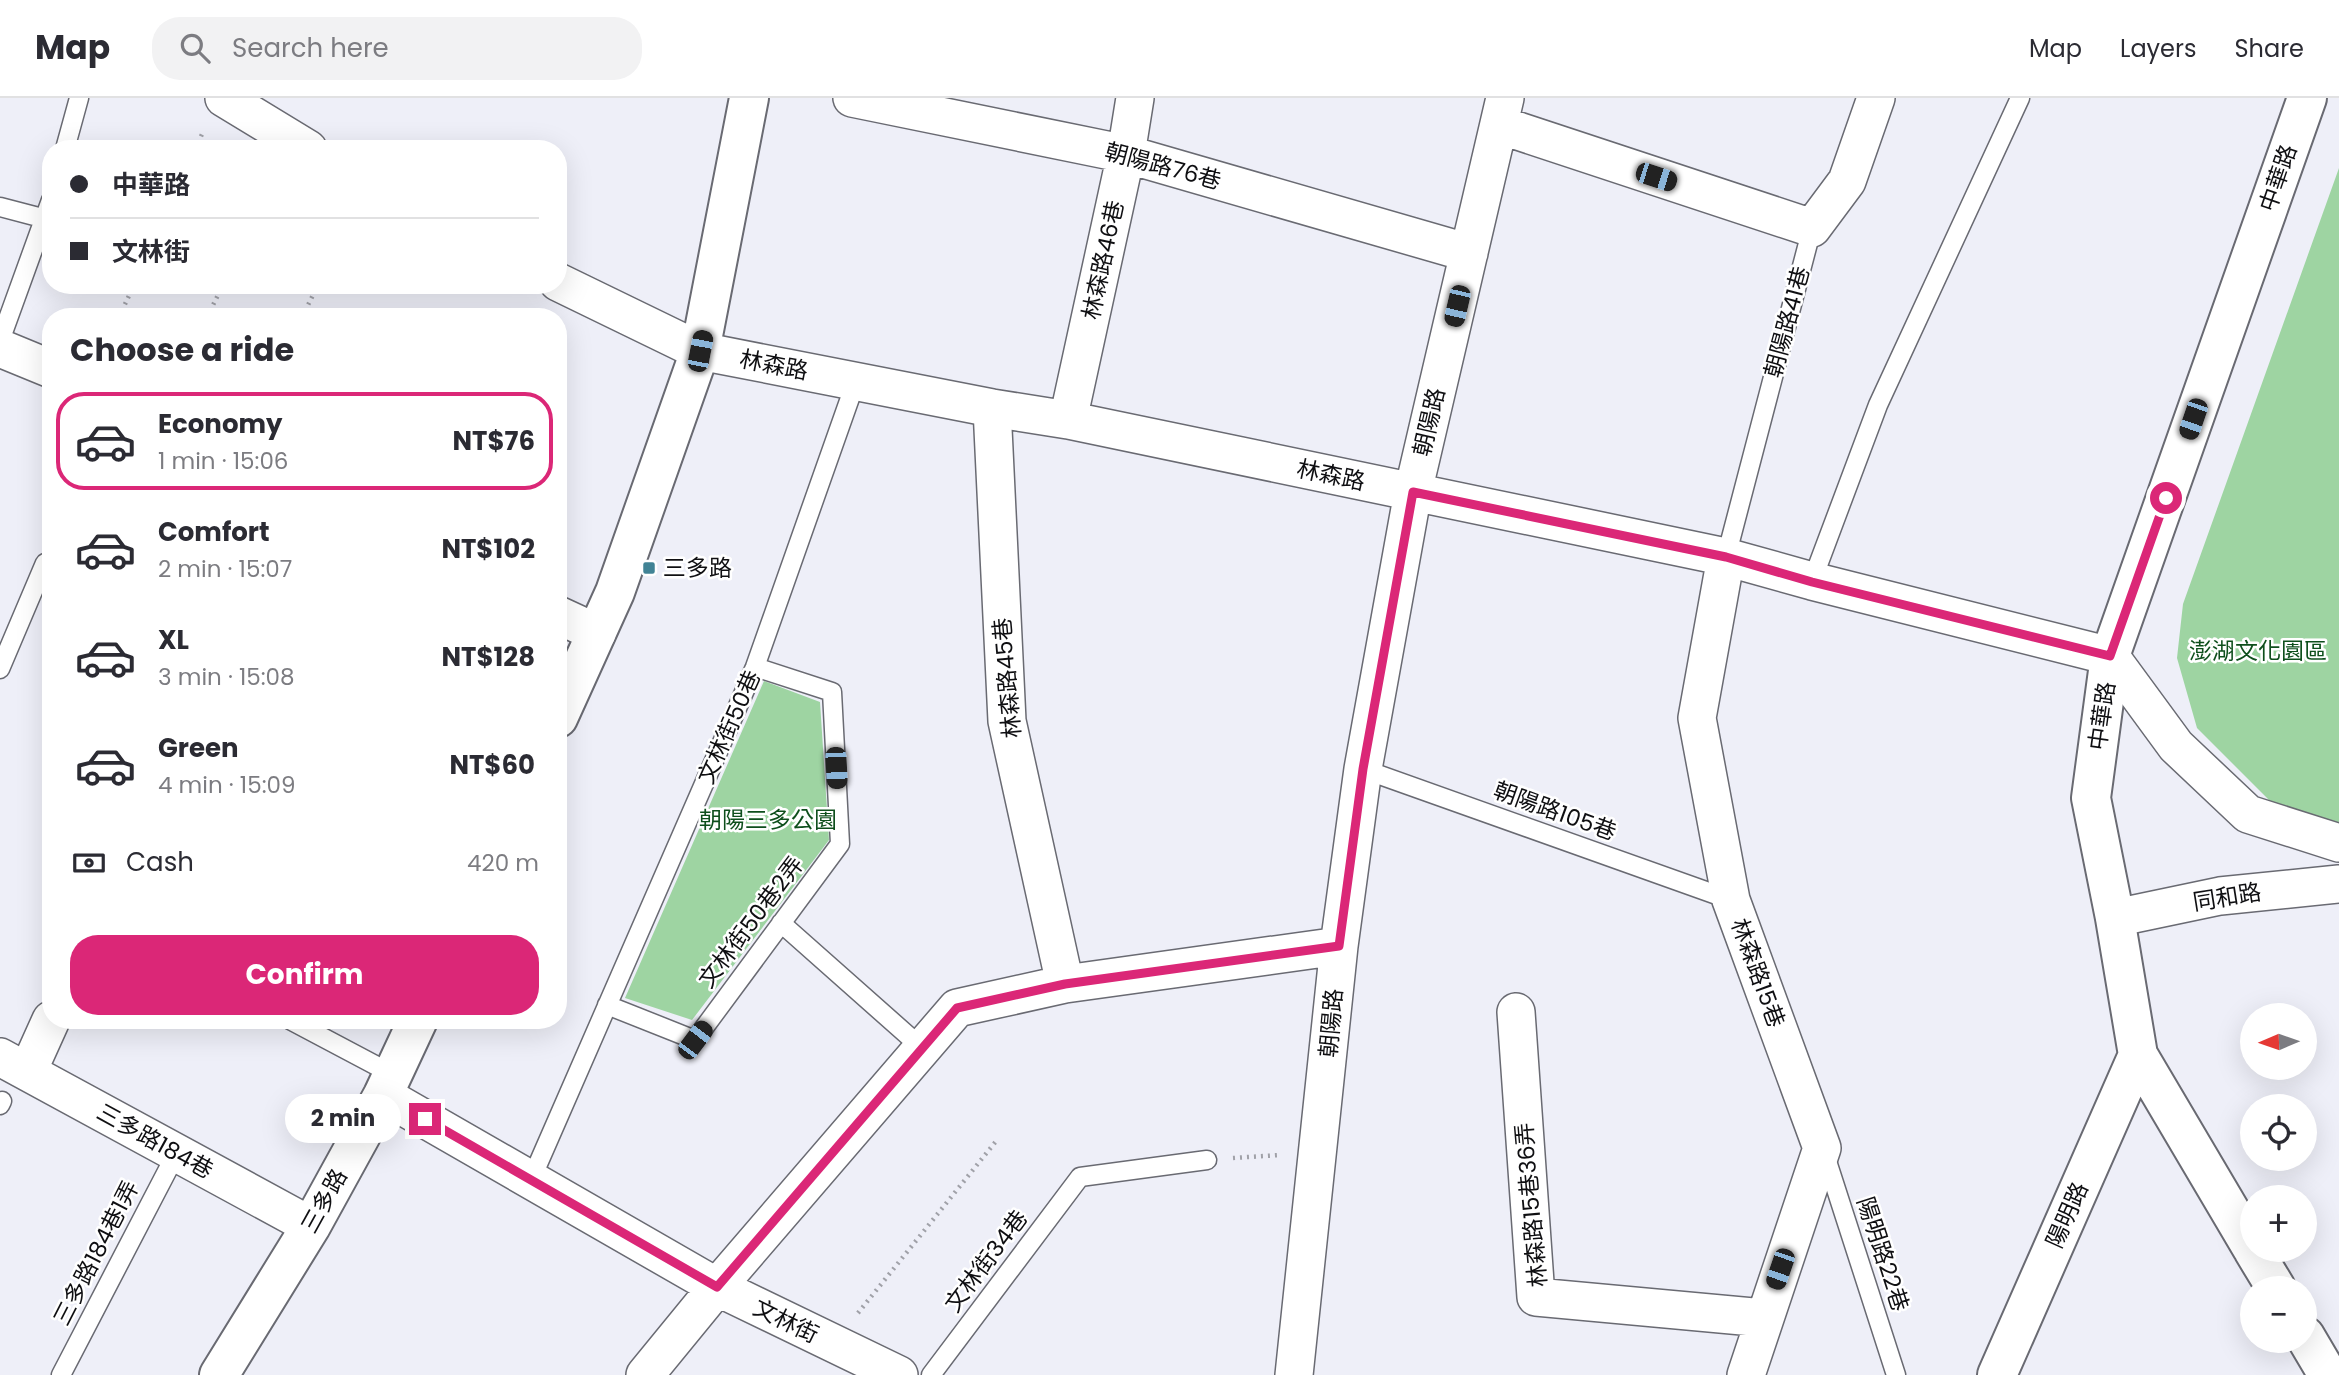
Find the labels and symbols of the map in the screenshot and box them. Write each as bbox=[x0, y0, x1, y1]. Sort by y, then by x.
street label: 朝陽路76巷 bbox=[1101, 135, 1225, 197]
street label: 中華路 bbox=[2252, 140, 2304, 216]
car bbox=[1633, 161, 1680, 193]
street label: 林森路46巷 bbox=[1075, 197, 1131, 323]
street label: 朝陽路41巷 bbox=[1757, 263, 1817, 381]
car bbox=[1443, 283, 1472, 329]
car bbox=[686, 328, 715, 374]
street label: 林森路 bbox=[737, 343, 811, 387]
street label: 朝陽路 bbox=[1406, 385, 1452, 459]
car bbox=[2177, 396, 2210, 442]
street label: 林森路 bbox=[1294, 452, 1368, 498]
route start bbox=[2150, 482, 2182, 514]
place label: 三多路 bbox=[663, 552, 732, 584]
marker: 三多路 bbox=[641, 560, 657, 576]
street label: 林森路45巷 bbox=[986, 616, 1028, 740]
park label: 澎湖文化園區 bbox=[2189, 635, 2327, 667]
street label: 文林街50巷 bbox=[690, 665, 768, 789]
street label: 中華路 bbox=[2081, 680, 2123, 752]
car bbox=[825, 746, 848, 790]
street label: 朝陽路105巷 bbox=[1489, 774, 1621, 848]
park label: 朝陽三多公園 bbox=[699, 804, 837, 836]
street label: 文林街50巷2弄 bbox=[691, 850, 811, 994]
street label: 同和路 bbox=[2190, 876, 2264, 918]
street label: 林森路15巷 bbox=[1724, 914, 1792, 1032]
street label: 朝陽路 bbox=[1312, 987, 1350, 1059]
north arrow bbox=[2240, 1003, 2317, 1080]
car bbox=[674, 1017, 717, 1063]
callout: 2 min bbox=[285, 1094, 400, 1144]
street label: 三多路184巷 bbox=[91, 1096, 219, 1186]
route end bbox=[409, 1103, 441, 1135]
street label: 林森路15巷36弄 bbox=[1508, 1121, 1554, 1289]
street label: 三多路 bbox=[293, 1163, 355, 1239]
street label: 三多路184巷1弄 bbox=[46, 1175, 146, 1331]
street label: 陽明路 bbox=[2038, 1177, 2096, 1253]
street label: 陽明路22巷 bbox=[1849, 1193, 1917, 1315]
street label: 文林街34巷 bbox=[937, 1203, 1035, 1319]
car bbox=[1764, 1246, 1797, 1292]
street label: 文林街 bbox=[748, 1291, 824, 1351]

